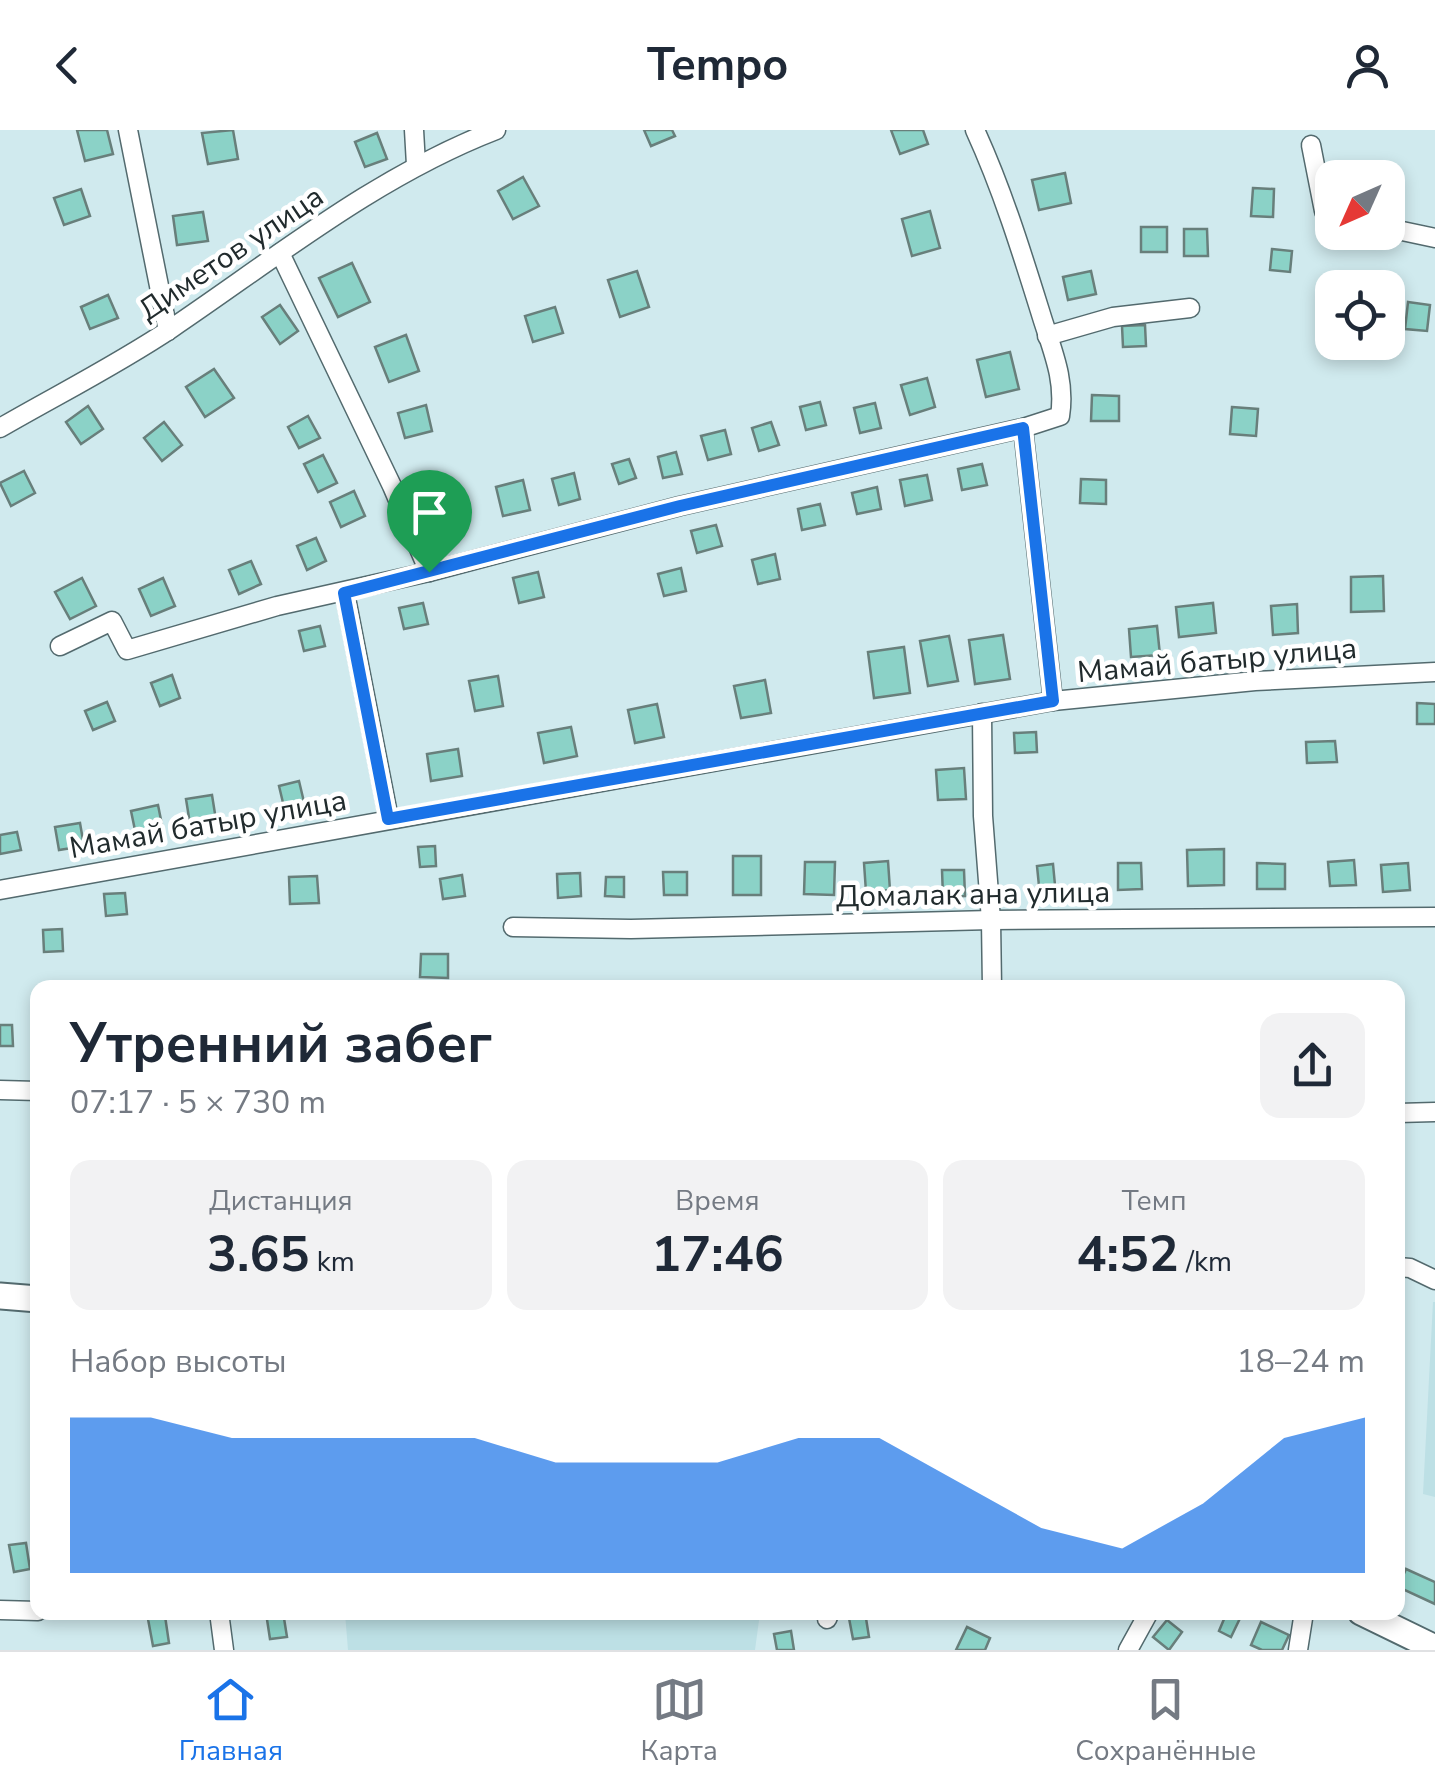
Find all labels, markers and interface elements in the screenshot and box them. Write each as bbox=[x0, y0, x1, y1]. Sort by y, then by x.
text: Tempo bbox=[647, 35, 788, 96]
icon: back bbox=[40, 38, 95, 93]
icon: person bbox=[1340, 38, 1395, 93]
north arrow bbox=[1315, 160, 1405, 250]
map controls bbox=[1315, 160, 1405, 360]
street label: Диметов улица bbox=[131, 176, 332, 331]
button: locate bbox=[1315, 270, 1405, 360]
pin bbox=[387, 470, 472, 573]
icon: arrive bbox=[402, 485, 457, 540]
street label: Мамай батыр улица bbox=[1076, 628, 1359, 693]
street label: Мамай батыр улица bbox=[66, 780, 350, 869]
street label: Домалак ана улица bbox=[835, 872, 1111, 917]
text: Утренний забег bbox=[70, 1006, 492, 1081]
button: share bbox=[1260, 1013, 1365, 1118]
text: 07:17 · 5 × 730 m bbox=[70, 1081, 326, 1124]
text: Дистанция bbox=[209, 1182, 353, 1220]
text: Время bbox=[675, 1182, 760, 1220]
text: Темп bbox=[1122, 1182, 1187, 1220]
text: 3.65 bbox=[207, 1220, 309, 1289]
text: 17:46 bbox=[651, 1220, 784, 1289]
text: 4:52 bbox=[1076, 1220, 1179, 1289]
text: km bbox=[309, 1243, 355, 1281]
text: /km bbox=[1179, 1243, 1232, 1281]
text: Набор высоты bbox=[70, 1340, 287, 1383]
text: 18–24 m bbox=[1237, 1340, 1365, 1383]
tab: Главная bbox=[179, 1672, 283, 1770]
tab: Карта bbox=[641, 1672, 718, 1770]
tab: Сохранённые bbox=[1075, 1672, 1256, 1770]

